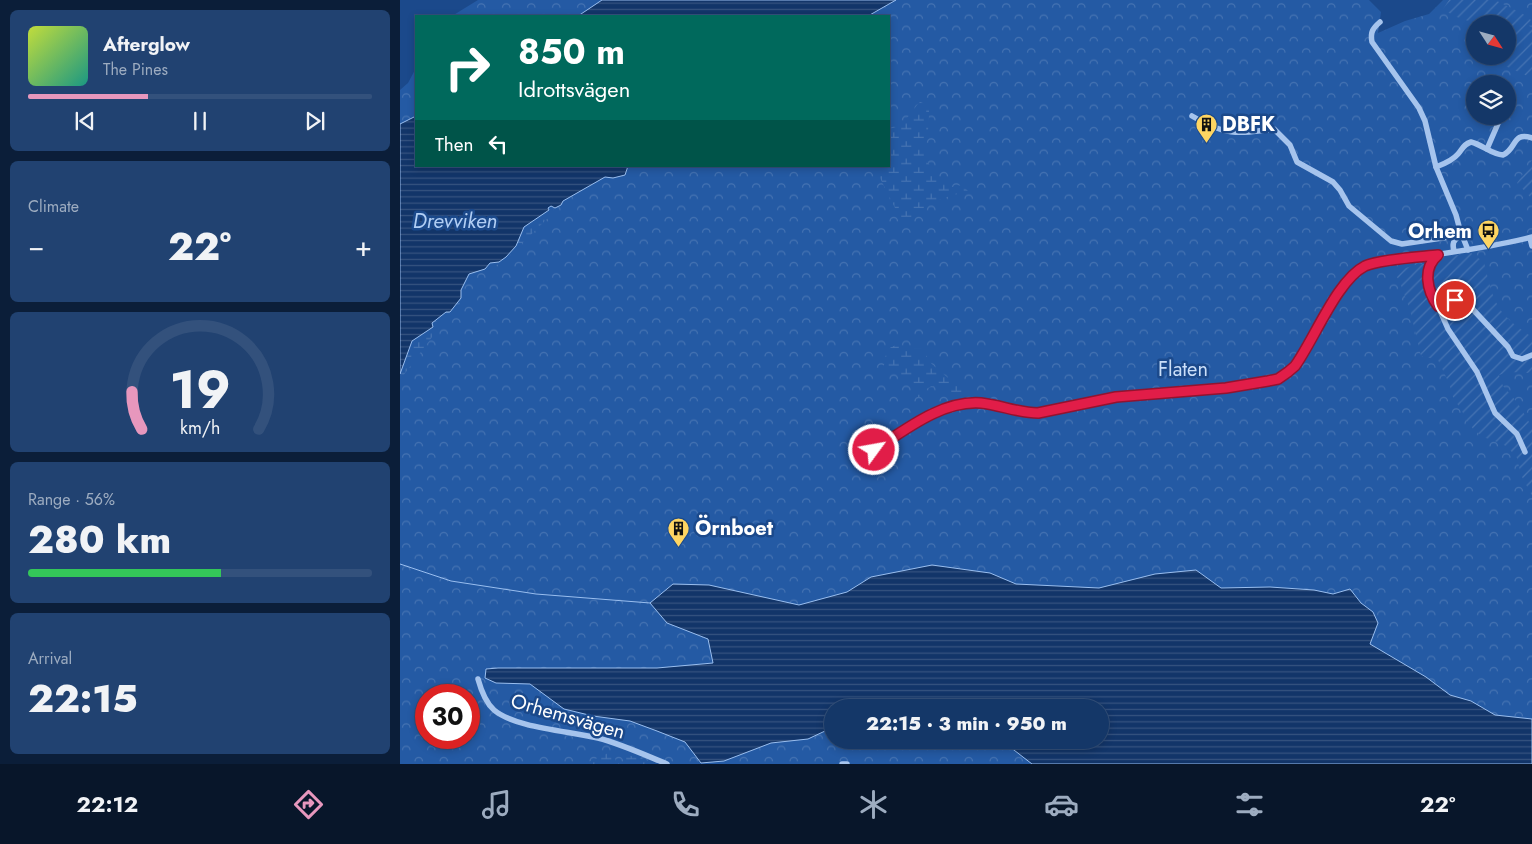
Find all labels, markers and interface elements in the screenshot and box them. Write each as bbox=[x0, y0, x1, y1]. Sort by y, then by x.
north arrow bbox=[1466, 15, 1516, 65]
map controls bbox=[1466, 15, 1516, 125]
text: 850 m bbox=[518, 27, 625, 77]
text: Afterglow bbox=[103, 31, 190, 58]
icon: right bbox=[435, 35, 500, 100]
text: The Pines bbox=[103, 58, 168, 81]
text: Idrottsvägen bbox=[518, 73, 630, 105]
button: layers bbox=[1466, 75, 1516, 125]
icon: previous bbox=[71, 107, 99, 135]
icon: pause bbox=[186, 107, 214, 135]
icon: next bbox=[301, 107, 329, 135]
place label: DBFK bbox=[1222, 110, 1275, 139]
building icon: DBFK bbox=[1194, 112, 1218, 143]
icon: left bbox=[484, 130, 512, 158]
text: Then bbox=[435, 131, 474, 158]
text: Climate bbox=[28, 195, 79, 218]
water label: Drevviken bbox=[413, 206, 497, 236]
place label: Orhem bbox=[1408, 217, 1472, 246]
text: 22° bbox=[168, 219, 231, 274]
bus stop icon: Orhem bbox=[1476, 219, 1500, 250]
text: − bbox=[28, 226, 45, 267]
text: + bbox=[355, 226, 372, 267]
pin bbox=[1434, 279, 1476, 321]
icon: arrive bbox=[1441, 286, 1469, 314]
text: 19 bbox=[169, 352, 231, 428]
park label: Flaten bbox=[1158, 355, 1208, 384]
text: km/h bbox=[180, 415, 220, 441]
position arrow bbox=[847, 423, 899, 475]
text: Range · 56% bbox=[28, 488, 115, 511]
text: 280 km bbox=[28, 512, 171, 567]
place label: Örnboet bbox=[695, 514, 774, 543]
building icon: Örnboet bbox=[667, 516, 691, 547]
text: Arrival bbox=[28, 647, 72, 670]
text: 22:15 bbox=[28, 671, 138, 726]
speed limit sign: 30 bbox=[415, 684, 480, 749]
street label: Orhemsvägen bbox=[507, 686, 628, 747]
text: 22:15 · 3 min · 950 m bbox=[866, 710, 1067, 737]
icon: directions bbox=[291, 787, 326, 822]
icon: music bbox=[479, 787, 514, 822]
icon: phone bbox=[668, 787, 703, 822]
icon: climate bbox=[856, 787, 891, 822]
icon: car bbox=[1044, 787, 1079, 822]
icon: filters bbox=[1232, 787, 1267, 822]
text: 22:12 bbox=[77, 788, 138, 820]
text: 22° bbox=[1420, 788, 1455, 820]

